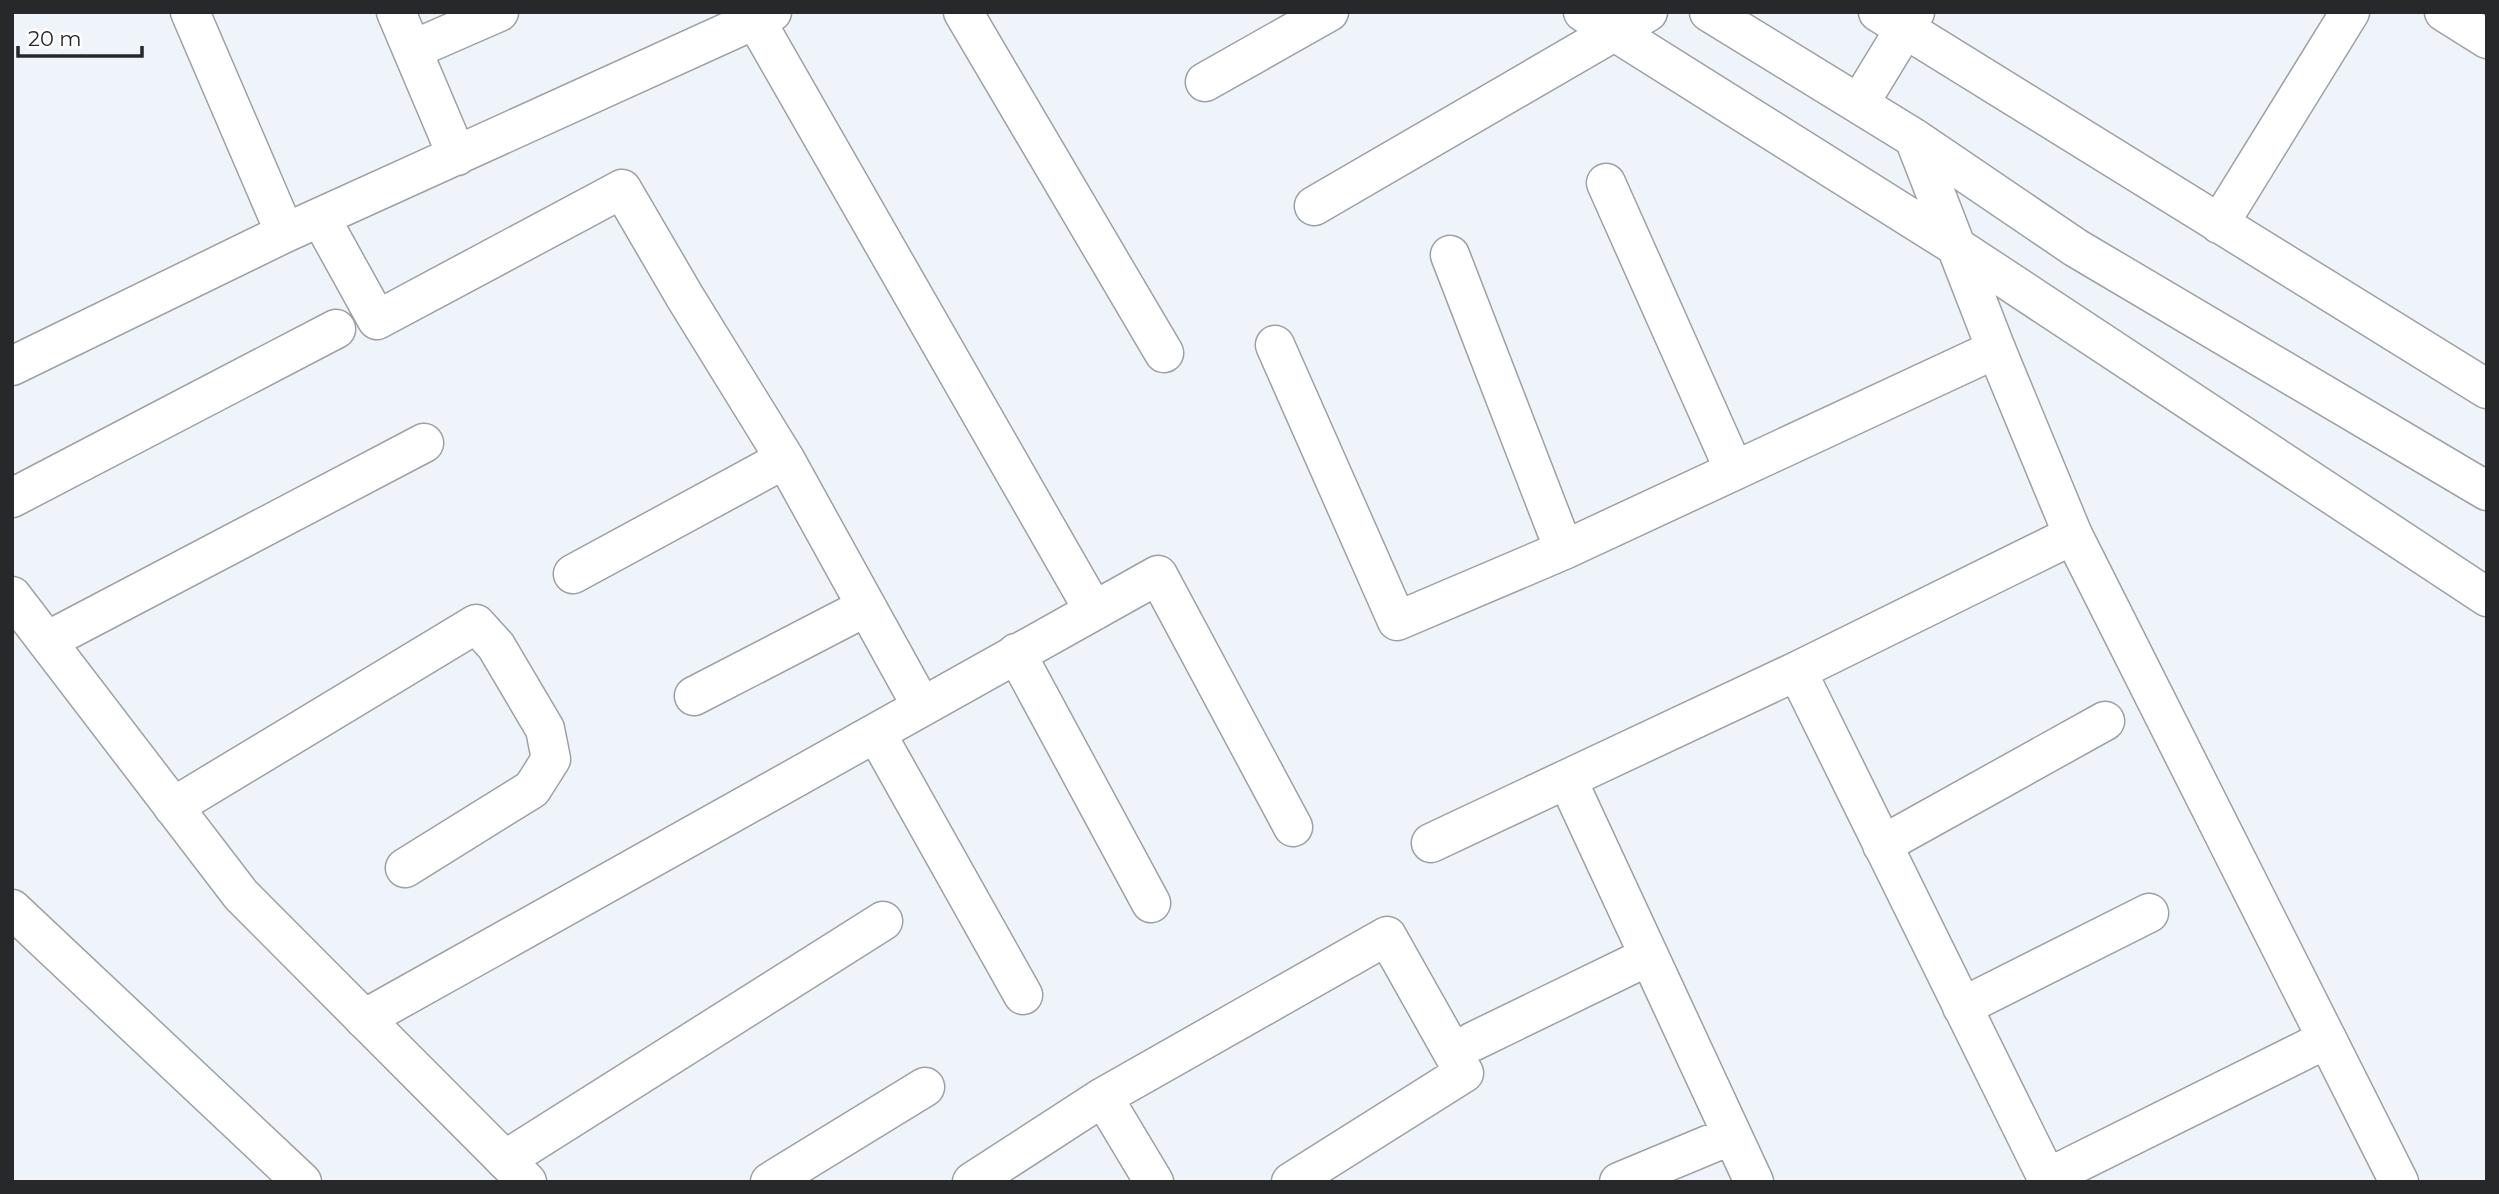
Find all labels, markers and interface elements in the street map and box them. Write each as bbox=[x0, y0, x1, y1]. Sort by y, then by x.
scale bar bbox=[18, 14, 142, 58]
text: 20 m bbox=[28, 26, 82, 51]

